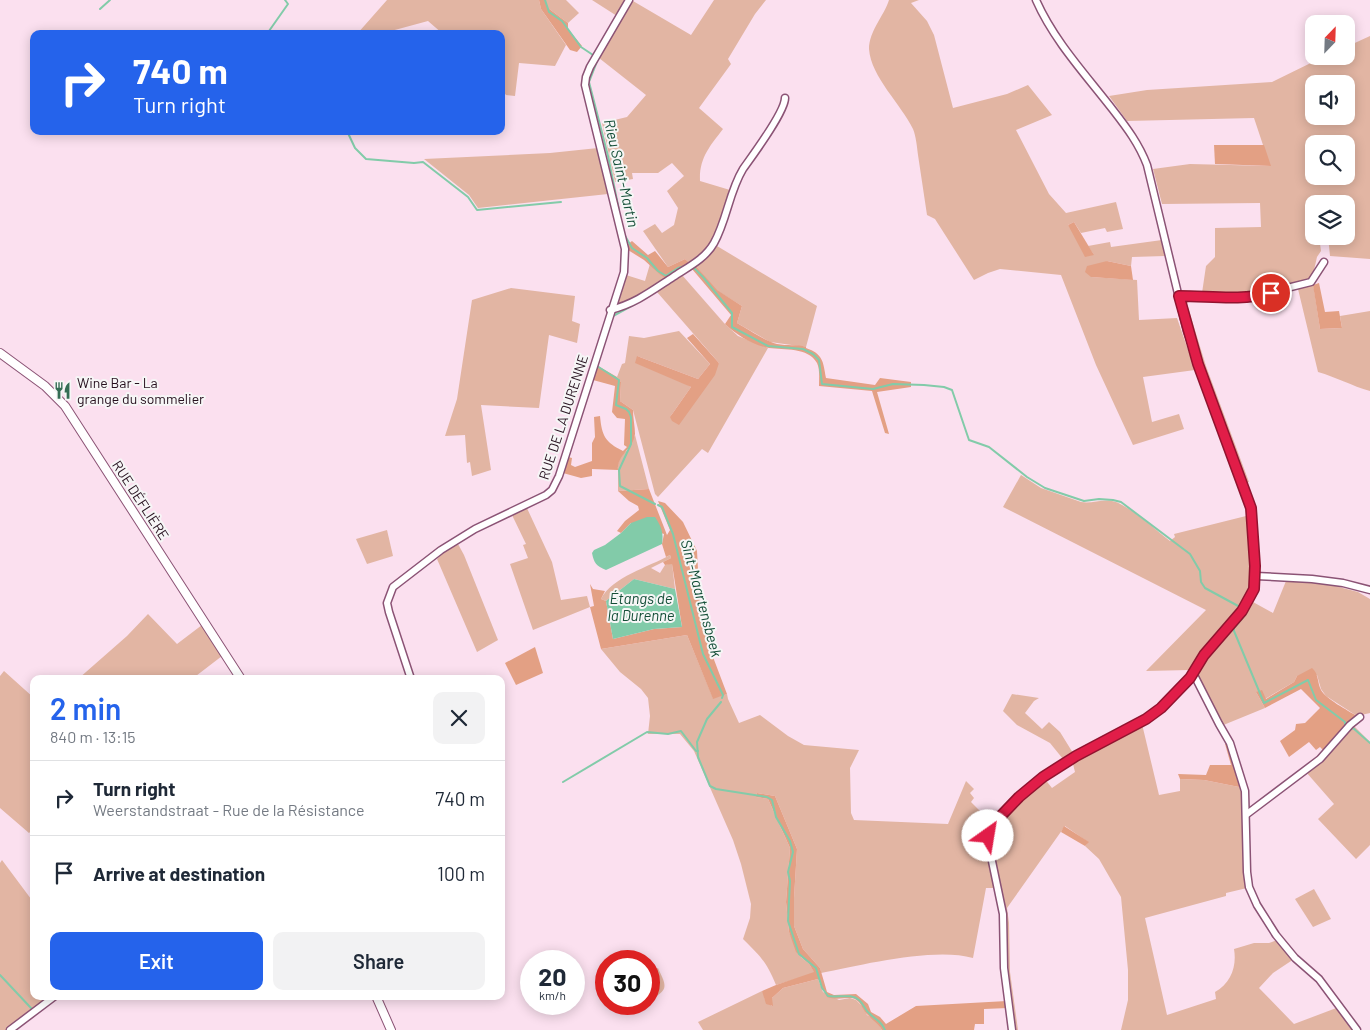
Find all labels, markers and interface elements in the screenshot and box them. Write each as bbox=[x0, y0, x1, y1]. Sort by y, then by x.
north arrow bbox=[1305, 15, 1355, 65]
map controls bbox=[1305, 15, 1355, 245]
text: 740 m bbox=[133, 49, 228, 91]
icon: right bbox=[50, 50, 115, 115]
button: sound bbox=[1305, 75, 1355, 125]
text: Turn right bbox=[133, 91, 226, 117]
water label: Rieu Saint-Martin bbox=[601, 117, 643, 229]
button: search bbox=[1305, 135, 1355, 185]
button: layers bbox=[1305, 195, 1355, 245]
pin bbox=[1250, 272, 1292, 314]
icon: arrive bbox=[1257, 279, 1285, 307]
street label: RUE DE LA DURENNE bbox=[535, 352, 591, 482]
place label: Wine Bar - La grange du sommelier bbox=[77, 374, 204, 407]
restaurant icon: Wine Bar - La grange du sommelier bbox=[53, 380, 73, 400]
street label: RUE DÉFLIÈRE bbox=[109, 457, 173, 543]
water label: Sint-Maartensbeek bbox=[678, 537, 727, 659]
water label: Étangs de la Durenne bbox=[607, 589, 675, 624]
text: 2 min bbox=[50, 690, 121, 726]
button: close bbox=[433, 692, 485, 744]
text: 840 m · 13:15 bbox=[50, 727, 135, 746]
text: Turn right bbox=[93, 777, 175, 800]
icon: right bbox=[50, 784, 78, 812]
text: 740 m bbox=[435, 787, 485, 810]
text: Weerstandstraat - Rue de la Résistance bbox=[93, 800, 365, 819]
position arrow bbox=[961, 809, 1013, 861]
icon: arrive bbox=[50, 859, 78, 887]
text: Arrive at destination bbox=[93, 862, 265, 885]
text: 100 m bbox=[437, 862, 485, 885]
button: Exit bbox=[50, 932, 263, 990]
button: Share bbox=[273, 932, 485, 990]
speed limit sign: 30 bbox=[595, 950, 660, 1015]
text: 20 bbox=[538, 961, 567, 991]
text: km/h bbox=[539, 988, 566, 1002]

